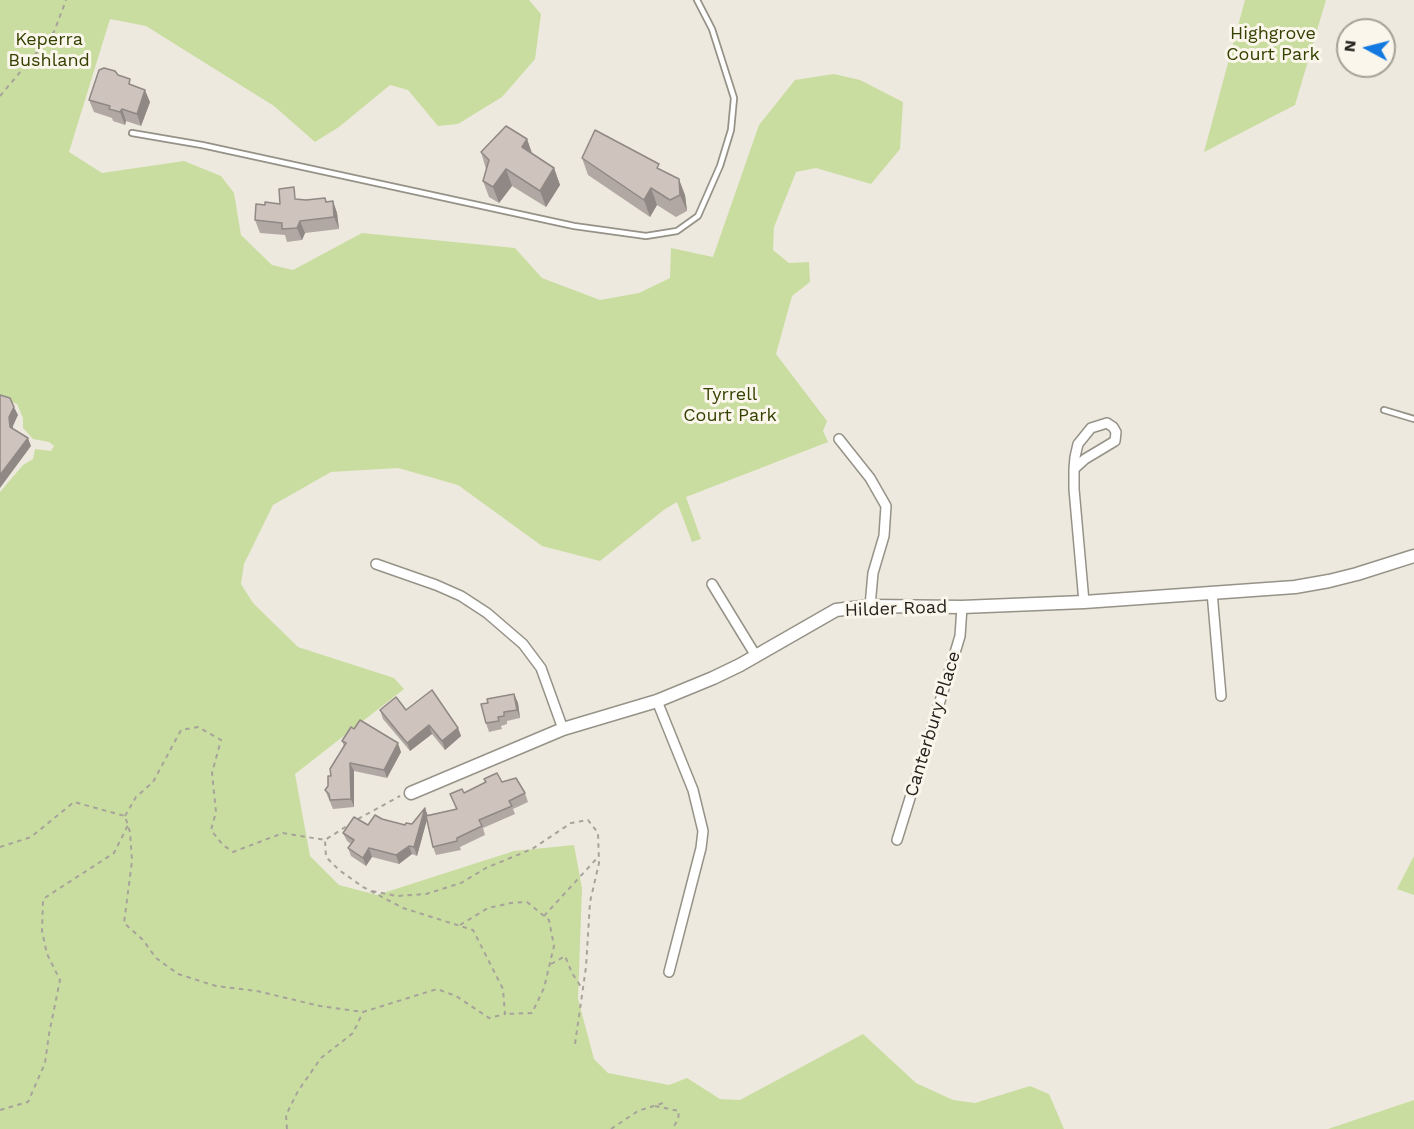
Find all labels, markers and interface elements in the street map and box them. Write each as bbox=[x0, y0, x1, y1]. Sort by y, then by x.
north arrow bbox=[1336, 18, 1396, 78]
park label: Highgrove Court Park bbox=[1226, 23, 1320, 66]
park label: Keperra Bushland bbox=[8, 29, 90, 72]
text: N bbox=[1339, 39, 1360, 53]
park label: Tyrrell Court Park bbox=[683, 384, 777, 426]
street label: Hilder Road bbox=[844, 596, 948, 622]
street label: Canterbury Place bbox=[901, 649, 965, 799]

